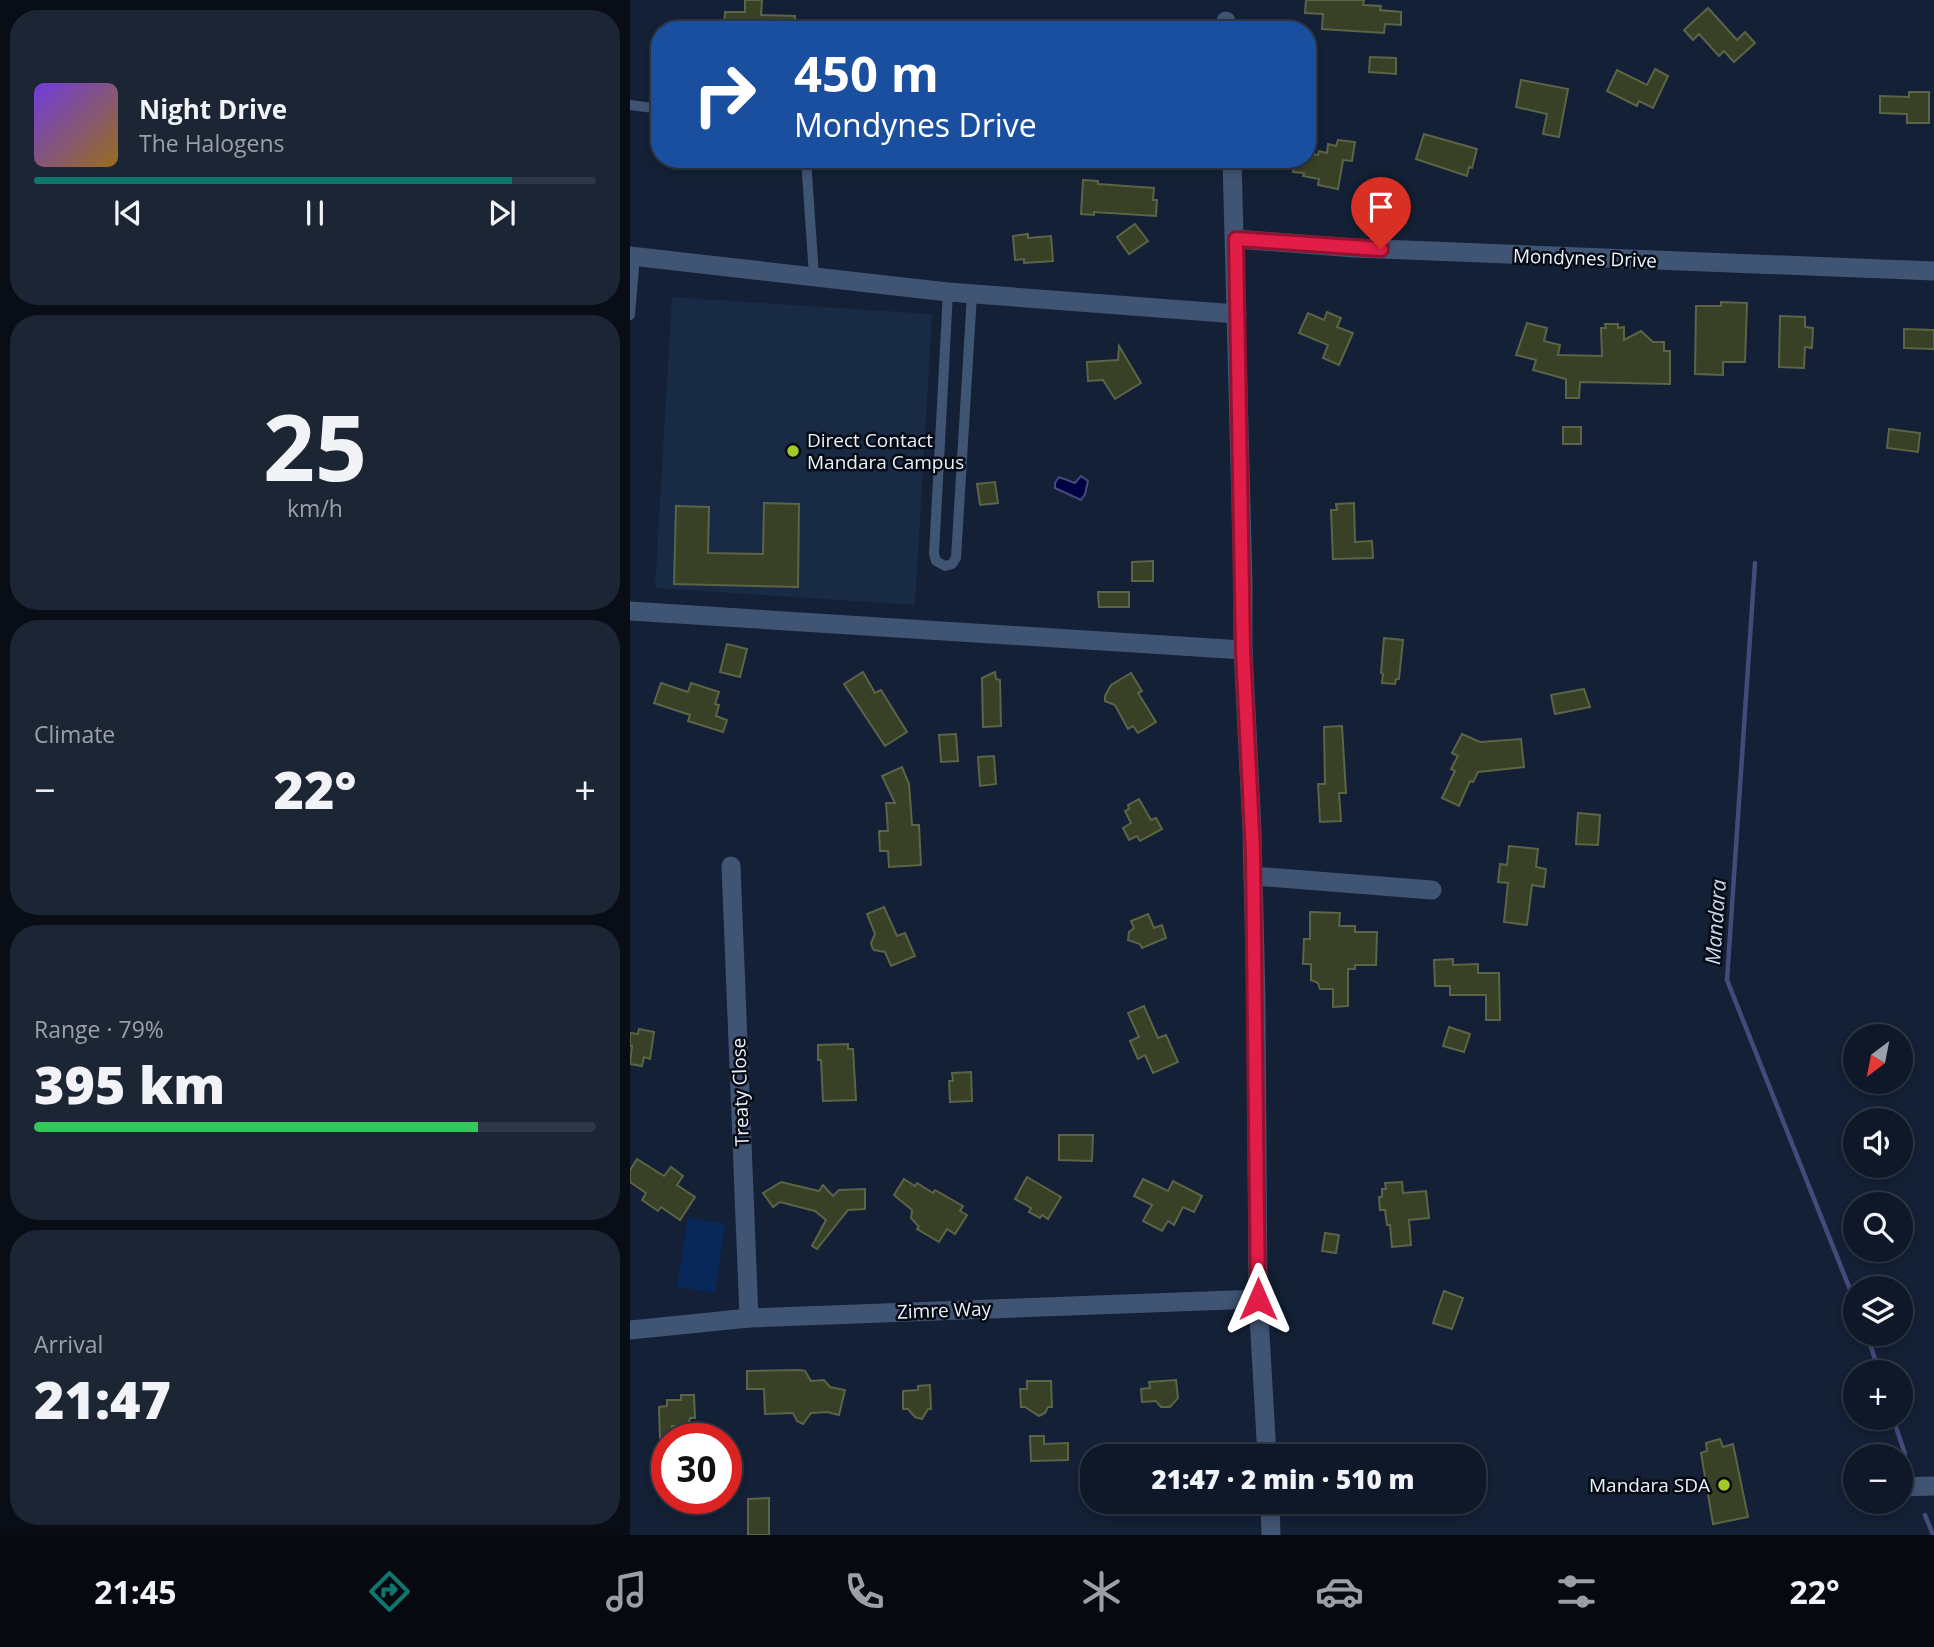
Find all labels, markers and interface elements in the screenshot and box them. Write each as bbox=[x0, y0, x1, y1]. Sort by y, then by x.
text: 450 m bbox=[794, 40, 939, 106]
icon: right bbox=[679, 49, 770, 140]
text: Night Drive bbox=[139, 91, 287, 127]
text: Mondynes Drive bbox=[794, 103, 1037, 146]
text: The Halogens bbox=[139, 127, 285, 159]
pin bbox=[1351, 177, 1411, 249]
icon: arrive bbox=[1362, 188, 1400, 226]
icon: previous bbox=[109, 194, 147, 232]
icon: pause bbox=[296, 194, 334, 232]
icon: next bbox=[483, 194, 521, 232]
street label: Mondynes Drive bbox=[1513, 242, 1657, 274]
text: 25 bbox=[263, 384, 367, 508]
place label: Direct Contact Mandara Campus bbox=[807, 427, 964, 475]
marker: Direct Contact Mandara Campus bbox=[785, 443, 801, 459]
text: km/h bbox=[287, 492, 343, 524]
text: Climate bbox=[34, 718, 115, 750]
text: 22° bbox=[274, 753, 356, 824]
text: − bbox=[34, 763, 56, 815]
text: + bbox=[574, 763, 596, 815]
water label: Mandara bbox=[1698, 878, 1732, 966]
text: Range · 79% bbox=[34, 1013, 164, 1045]
north arrow bbox=[1843, 1024, 1913, 1094]
map controls bbox=[1843, 1024, 1913, 1514]
street label: Treaty Close bbox=[725, 1037, 755, 1147]
text: 395 km bbox=[34, 1048, 225, 1119]
button: sound bbox=[1843, 1108, 1913, 1178]
button: search bbox=[1843, 1192, 1913, 1262]
position arrow bbox=[1221, 1262, 1295, 1336]
button: layers bbox=[1843, 1276, 1913, 1346]
street label: Zimre Way bbox=[896, 1295, 992, 1325]
text: Arrival bbox=[34, 1328, 103, 1360]
button: + bbox=[1843, 1360, 1913, 1430]
text: 21:47 bbox=[34, 1363, 171, 1434]
speed limit sign: 30 bbox=[651, 1423, 742, 1514]
button: − bbox=[1843, 1444, 1913, 1514]
text: 21:47 · 2 min · 510 m bbox=[1152, 1461, 1414, 1497]
place label: Mandara SDA bbox=[1589, 1472, 1710, 1498]
marker: Mandara SDA bbox=[1716, 1477, 1732, 1493]
icon: directions bbox=[365, 1567, 414, 1616]
icon: music bbox=[602, 1567, 651, 1616]
icon: phone bbox=[840, 1567, 889, 1616]
icon: climate bbox=[1077, 1567, 1126, 1616]
icon: car bbox=[1315, 1567, 1364, 1616]
icon: filters bbox=[1552, 1567, 1601, 1616]
text: 21:45 bbox=[94, 1570, 177, 1613]
text: 22° bbox=[1789, 1570, 1840, 1613]

